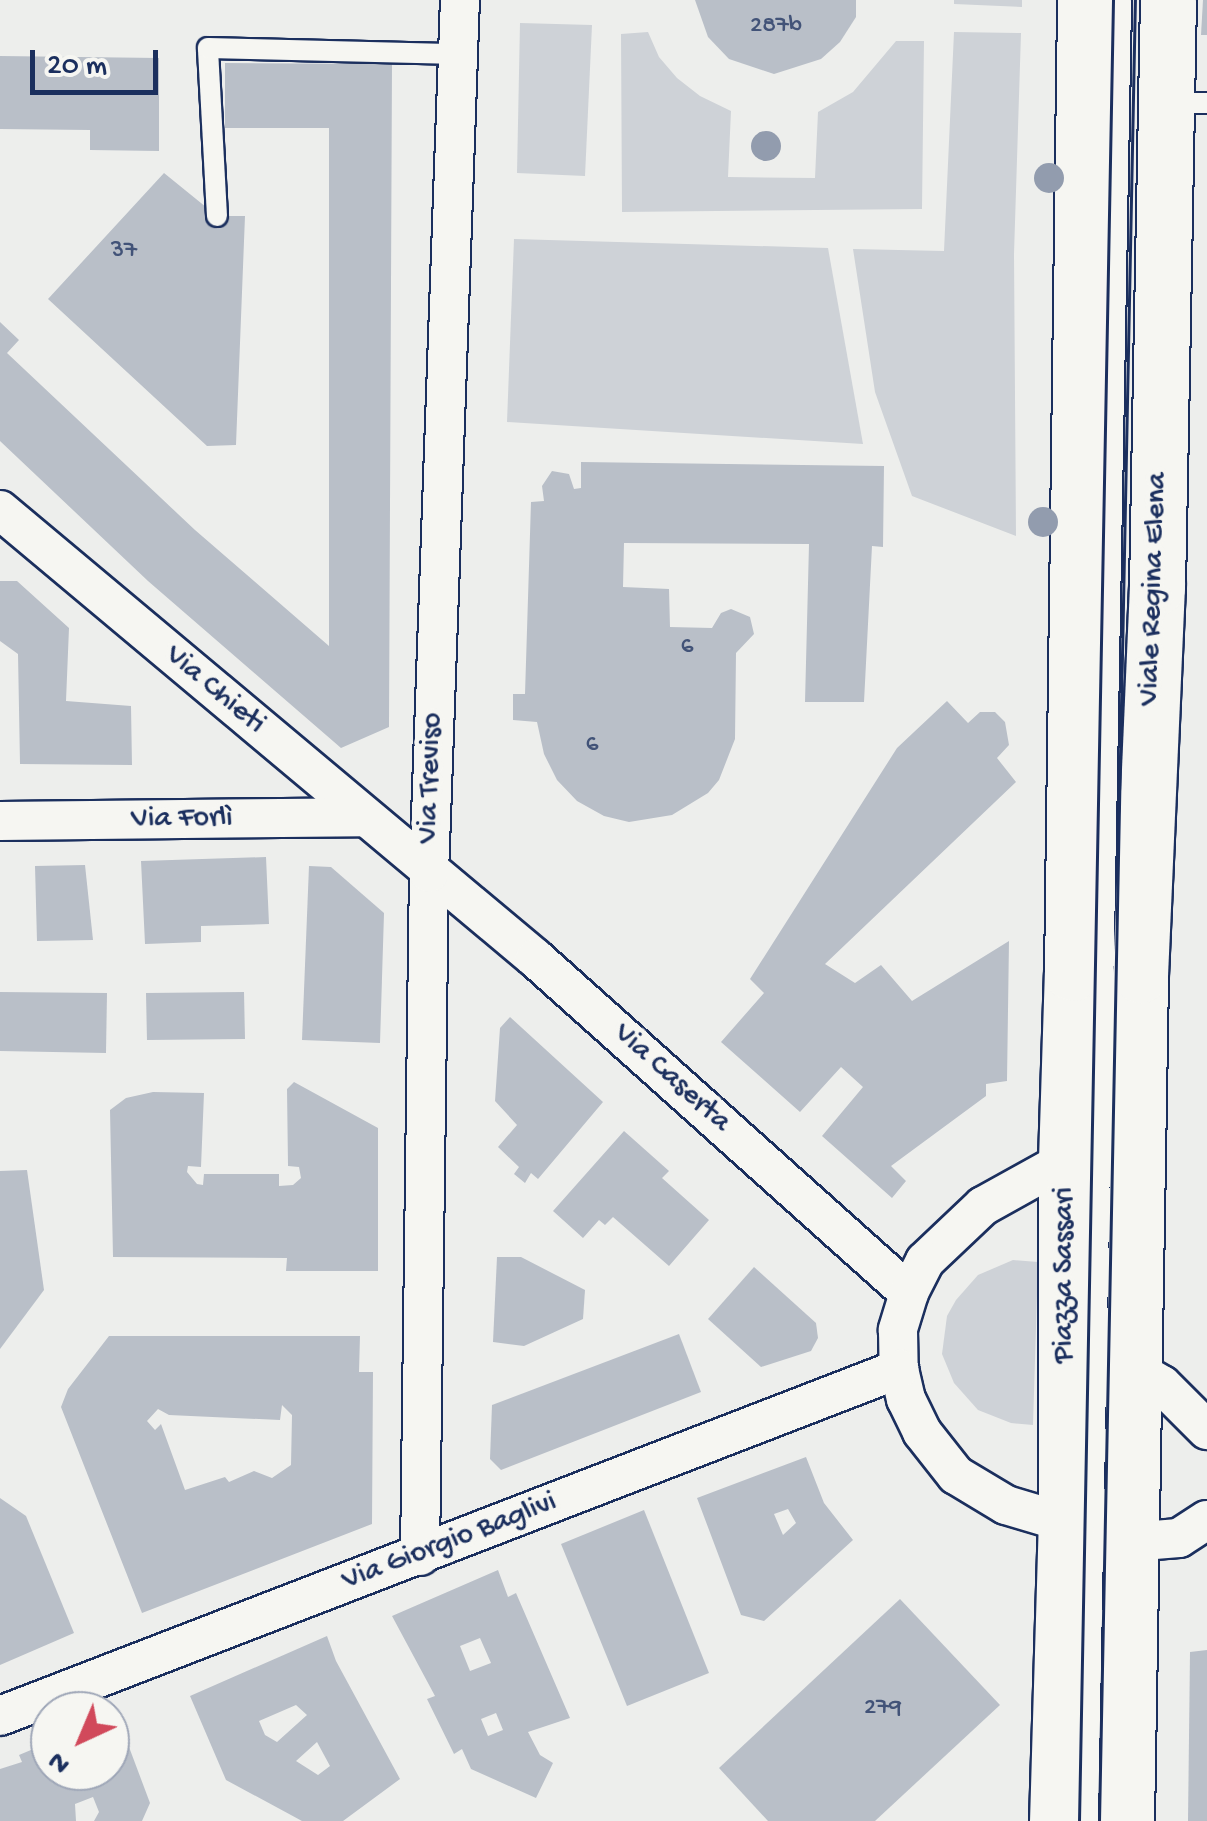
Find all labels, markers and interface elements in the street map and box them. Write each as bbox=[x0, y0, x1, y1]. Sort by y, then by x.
house number: 287b bbox=[750, 12, 802, 42]
scale bar bbox=[35, 30, 162, 92]
text: 20 m bbox=[47, 50, 107, 85]
house number: 37 bbox=[111, 237, 137, 267]
street label: Viale Regina Elena bbox=[1133, 472, 1177, 706]
house number: 6 bbox=[681, 633, 693, 663]
street label: Via Chieti bbox=[156, 639, 272, 743]
street label: Via Treviso bbox=[412, 712, 452, 844]
house number: 6 bbox=[586, 731, 598, 761]
street label: Via Forlì bbox=[131, 801, 233, 839]
street label: Via Caserta bbox=[605, 1017, 737, 1141]
street label: Piazza Sassari bbox=[1048, 1187, 1084, 1363]
street label: Via Giorgio Baglivi bbox=[338, 1486, 562, 1600]
north arrow bbox=[30, 1691, 130, 1791]
house number: 279 bbox=[864, 1694, 902, 1724]
text: N bbox=[42, 1743, 78, 1780]

